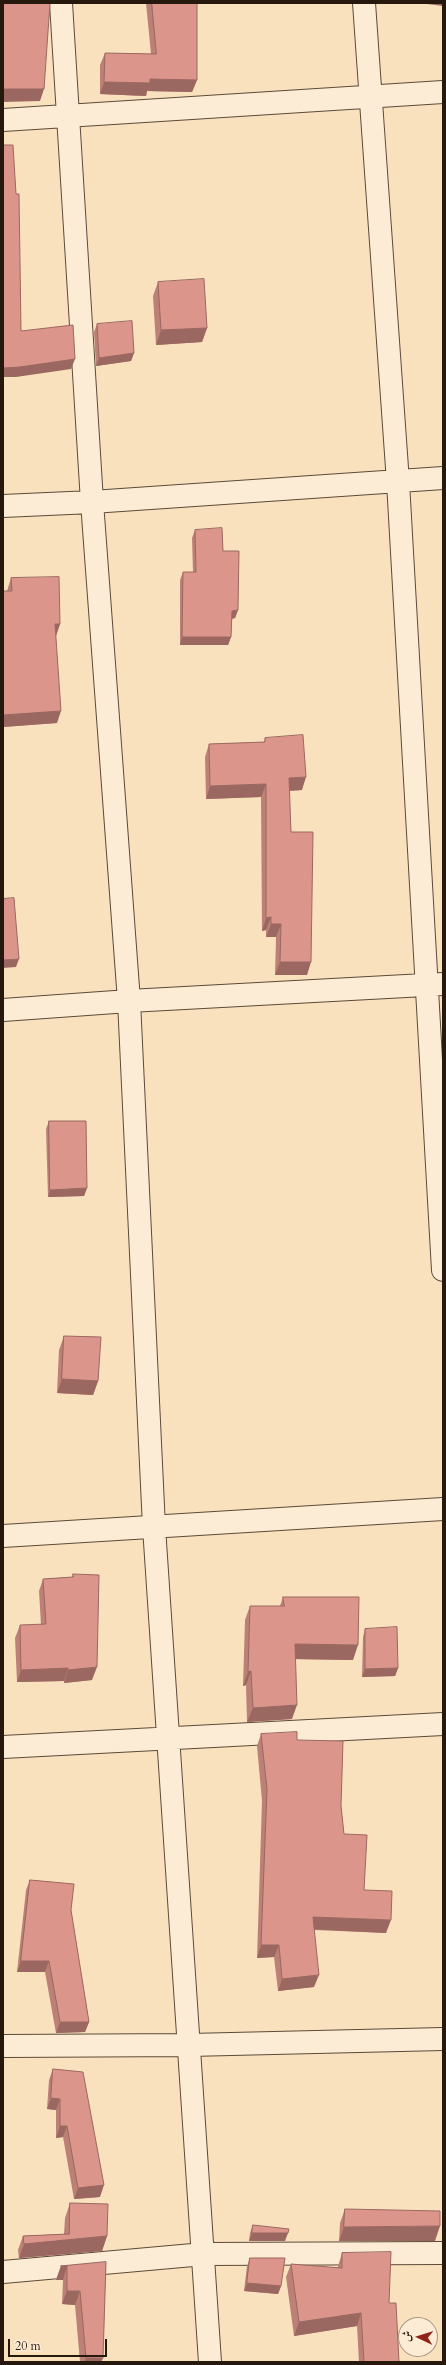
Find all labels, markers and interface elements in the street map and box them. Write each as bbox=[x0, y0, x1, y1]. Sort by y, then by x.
north arrow bbox=[398, 2317, 438, 2357]
text: ش bbox=[399, 2330, 414, 2342]
scale bar bbox=[10, 2331, 109, 2357]
text: 20 m bbox=[15, 2338, 41, 2354]

